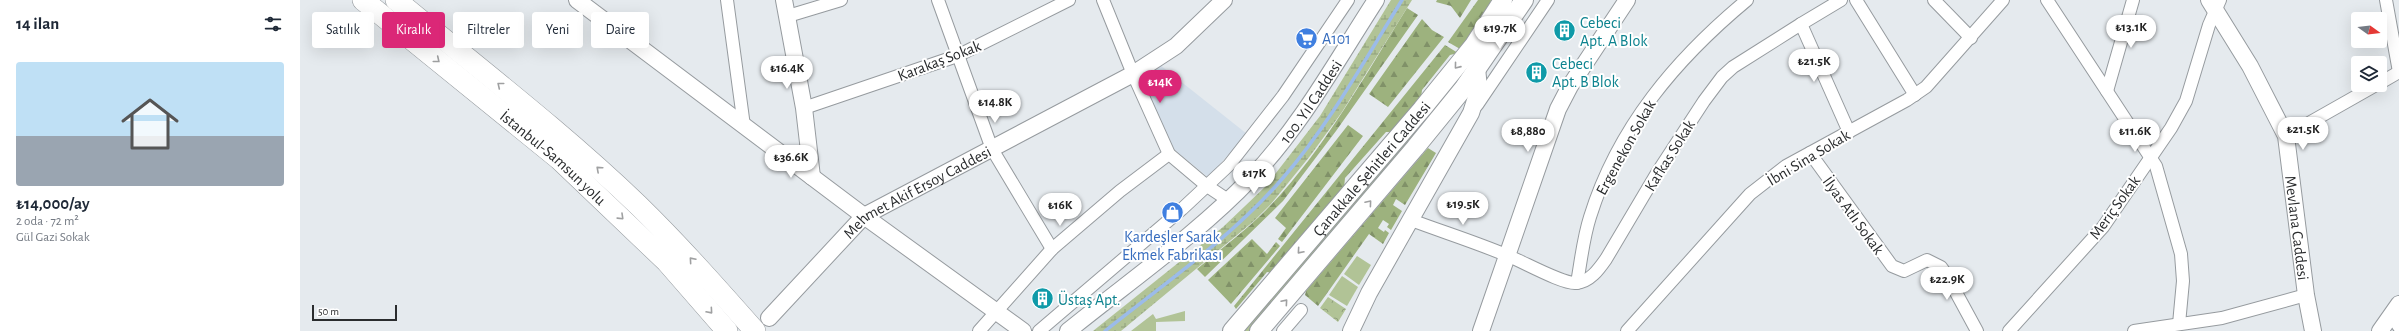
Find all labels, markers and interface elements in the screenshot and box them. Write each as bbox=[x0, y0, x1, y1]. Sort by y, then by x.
chip: Satılık bbox=[312, 12, 374, 48]
chip: Kiralık bbox=[382, 12, 445, 48]
chip: Filtreler bbox=[453, 12, 524, 48]
chip: Yeni bbox=[532, 12, 583, 48]
chip: Daire bbox=[591, 12, 649, 48]
north arrow bbox=[2351, 12, 2387, 48]
map controls bbox=[2351, 12, 2387, 92]
icon: filters bbox=[262, 13, 284, 35]
text: 14 ilan bbox=[16, 15, 59, 32]
place label: Cebeci Apt. A Blok bbox=[1580, 15, 1648, 49]
pin: ₺13.1K bbox=[2098, 15, 2164, 49]
pin: ₺19.7K bbox=[1467, 16, 1533, 50]
building icon: Cebeci Apt. A Blok bbox=[1551, 18, 1577, 44]
text: ₺13.1K bbox=[2115, 21, 2147, 34]
text: ₺19.7K bbox=[1483, 22, 1517, 35]
supermarket icon: A101 bbox=[1293, 25, 1319, 51]
place label: A101 bbox=[1322, 31, 1351, 47]
street label: Karakaş Sokak bbox=[895, 37, 984, 84]
pin: ₺21.5K bbox=[1781, 49, 1847, 83]
one-way arrow bbox=[433, 55, 440, 62]
text: ₺21.5K bbox=[1797, 55, 1831, 68]
pin: ₺16.4K bbox=[754, 56, 820, 90]
place label: Cebeci Apt. B Blok bbox=[1552, 56, 1620, 90]
button: layers bbox=[2351, 56, 2387, 92]
street label: 100. Yıl Caddesi bbox=[1277, 57, 1345, 147]
building icon: Cebeci Apt. B Blok bbox=[1524, 59, 1550, 85]
text: ₺16.4K bbox=[770, 62, 804, 75]
one-way arrow bbox=[1454, 62, 1461, 69]
pin: ₺14K bbox=[1136, 70, 1184, 104]
text: ₺14K bbox=[1148, 76, 1172, 89]
one-way arrow bbox=[497, 83, 504, 90]
icon: home bbox=[114, 88, 186, 160]
pin: ₺14.8K bbox=[962, 90, 1028, 124]
text: ₺14.8K bbox=[978, 96, 1012, 109]
street label: Ergenekon Sokak bbox=[1593, 97, 1659, 198]
street label: Çanakkale Şehitleri Caddesi bbox=[1310, 99, 1434, 239]
street label: İstanbul-Samsun yolu bbox=[497, 106, 609, 208]
street label: Kafkas Sokak bbox=[1642, 116, 1698, 194]
pin: ₺21.5K bbox=[2270, 117, 2336, 151]
pin: ₺8,880 bbox=[1495, 119, 1561, 153]
pin: ₺11.6K bbox=[2102, 119, 2168, 153]
text: ₺21.5K bbox=[2286, 123, 2320, 136]
text: ₺8,880 bbox=[1510, 125, 1546, 138]
street label: İbni Sina Sokak bbox=[1763, 125, 1853, 189]
text: ₺11.6K bbox=[2119, 125, 2151, 138]
street label: Mehmet Akif Ersoy Caddesi bbox=[841, 143, 994, 242]
pin: ₺36.6K bbox=[758, 145, 824, 179]
text: ₺36.6K bbox=[774, 151, 808, 164]
pin: ₺17K bbox=[1230, 161, 1278, 195]
one-way arrow bbox=[596, 166, 604, 174]
text: ₺17K bbox=[1242, 167, 1266, 180]
street label: Meriç Sokak bbox=[2087, 172, 2144, 242]
street label: İlyas Atlı Sokak bbox=[1819, 173, 1889, 259]
street label: Mevlana Caddesi bbox=[2282, 175, 2311, 281]
pin: ₺19.5K bbox=[1430, 192, 1496, 226]
pin: ₺16K bbox=[1036, 193, 1084, 227]
text: ₺14,000/ay bbox=[16, 195, 90, 212]
text: ₺19.5K bbox=[1446, 198, 1480, 211]
text: ₺16K bbox=[1048, 199, 1072, 212]
shop icon: Kardeşler Sarak Ekmek Fabrikası bbox=[1159, 199, 1185, 225]
one-way arrow bbox=[1364, 200, 1371, 207]
one-way arrow bbox=[616, 212, 624, 220]
text: 2 oda · 72 m² bbox=[16, 215, 79, 228]
place label: Kardeşler Sarak Ekmek Fabrikası bbox=[1122, 229, 1222, 263]
text: Gül Gazi Sokak bbox=[16, 231, 90, 244]
one-way arrow bbox=[1298, 246, 1305, 254]
one-way arrow bbox=[690, 257, 697, 265]
pin: ₺22.9K bbox=[1914, 267, 1980, 301]
text: ₺22.9K bbox=[1929, 273, 1965, 286]
building icon: Üstaş Apt. bbox=[1029, 286, 1055, 312]
place label: Üstaş Apt. bbox=[1058, 290, 1120, 308]
one-way arrow bbox=[1280, 299, 1287, 306]
scale bar bbox=[312, 303, 397, 322]
text: 50 m bbox=[318, 306, 339, 317]
one-way arrow bbox=[705, 307, 712, 314]

